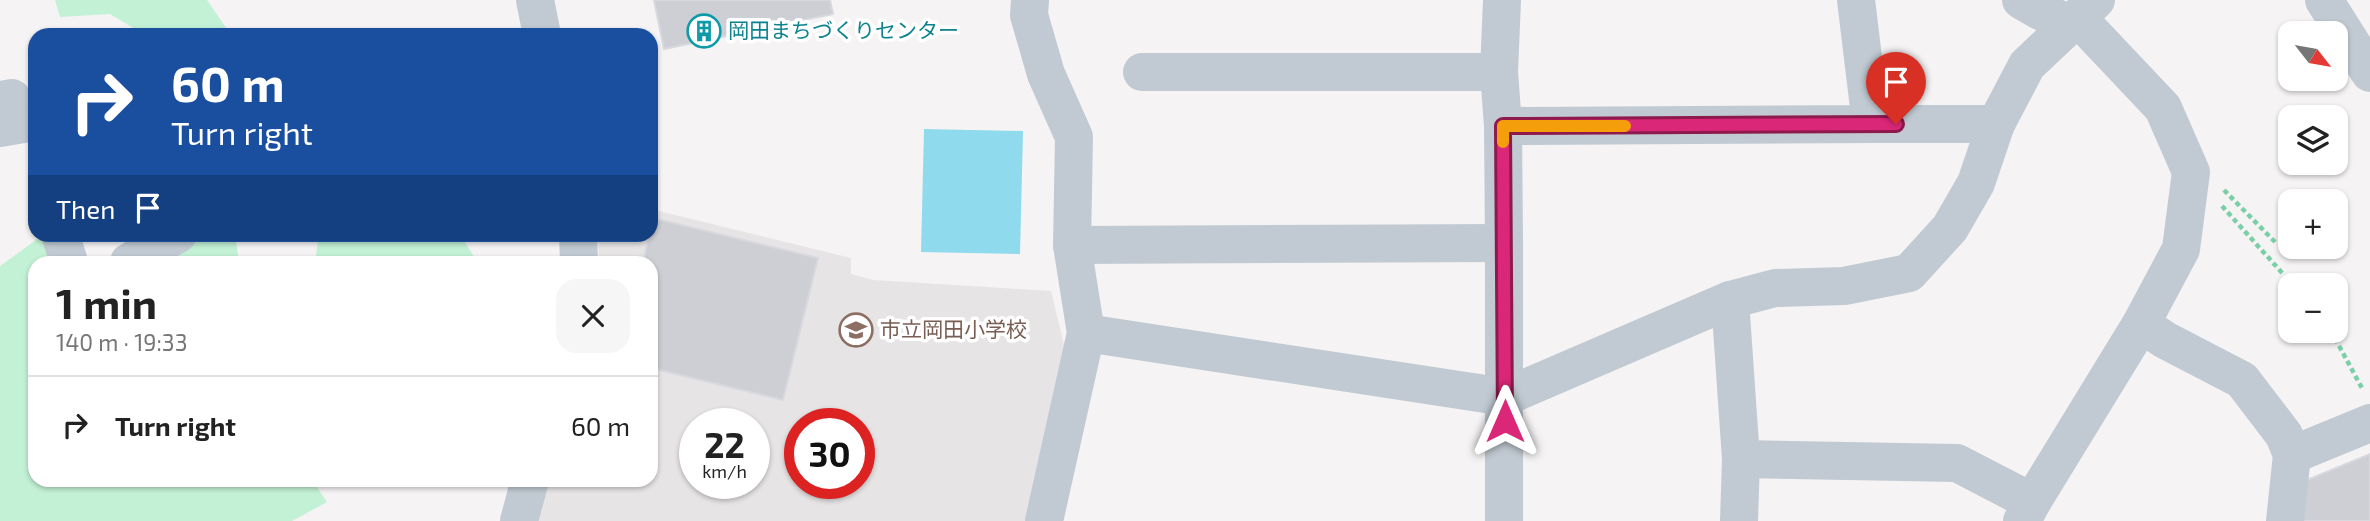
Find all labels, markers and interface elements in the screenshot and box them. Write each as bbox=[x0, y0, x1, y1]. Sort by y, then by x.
building icon: 岡田まちづくりセンター bbox=[685, 12, 723, 50]
place label: 岡田まちづくりセンター bbox=[728, 17, 959, 42]
north arrow bbox=[2278, 21, 2348, 91]
map controls bbox=[2278, 21, 2348, 343]
pin bbox=[1866, 52, 1926, 124]
text: 60 m bbox=[171, 53, 285, 112]
icon: right bbox=[56, 56, 147, 147]
icon: arrive bbox=[1877, 63, 1915, 101]
button: layers bbox=[2278, 105, 2348, 175]
text: Turn right bbox=[171, 113, 313, 151]
icon: arrive bbox=[129, 189, 167, 227]
button: + bbox=[2278, 189, 2348, 259]
text: Then bbox=[56, 193, 115, 224]
button: − bbox=[2278, 273, 2348, 343]
text: 1 min bbox=[56, 277, 157, 327]
button: close bbox=[556, 279, 630, 353]
school or university icon: 市立岡田小学校 bbox=[837, 311, 875, 349]
place label: 市立岡田小学校 bbox=[880, 316, 1027, 341]
text: 140 m · 19:33 bbox=[56, 328, 187, 356]
position arrow bbox=[1468, 384, 1542, 458]
icon: right bbox=[56, 406, 94, 444]
speed limit sign: 30 bbox=[784, 408, 875, 499]
text: Turn right bbox=[115, 410, 236, 441]
text: 60 m bbox=[571, 410, 630, 441]
text: 22 bbox=[704, 423, 745, 465]
text: km/h bbox=[702, 460, 747, 482]

